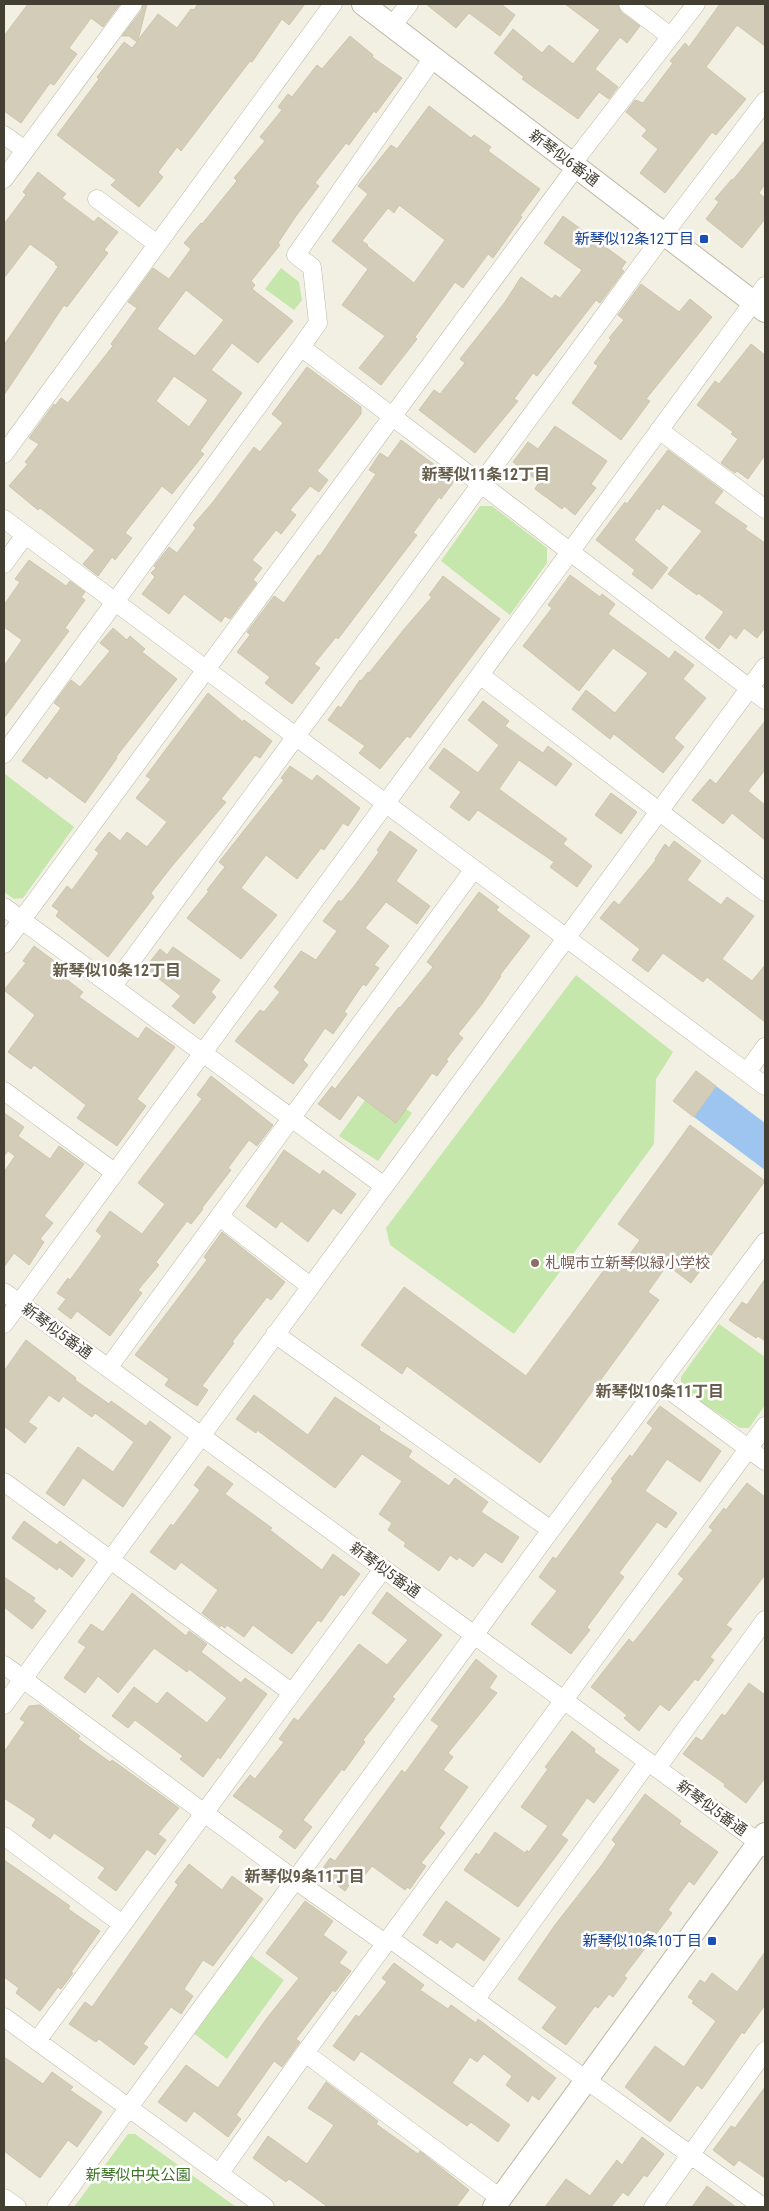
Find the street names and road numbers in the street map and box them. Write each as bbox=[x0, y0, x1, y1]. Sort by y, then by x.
street label: 新琴似6番通 bbox=[526, 126, 602, 190]
street label: 新琴似5番通 bbox=[18, 1300, 96, 1362]
street label: 新琴似5番通 bbox=[346, 1539, 424, 1601]
street label: 新琴似5番通 bbox=[673, 1777, 751, 1839]

